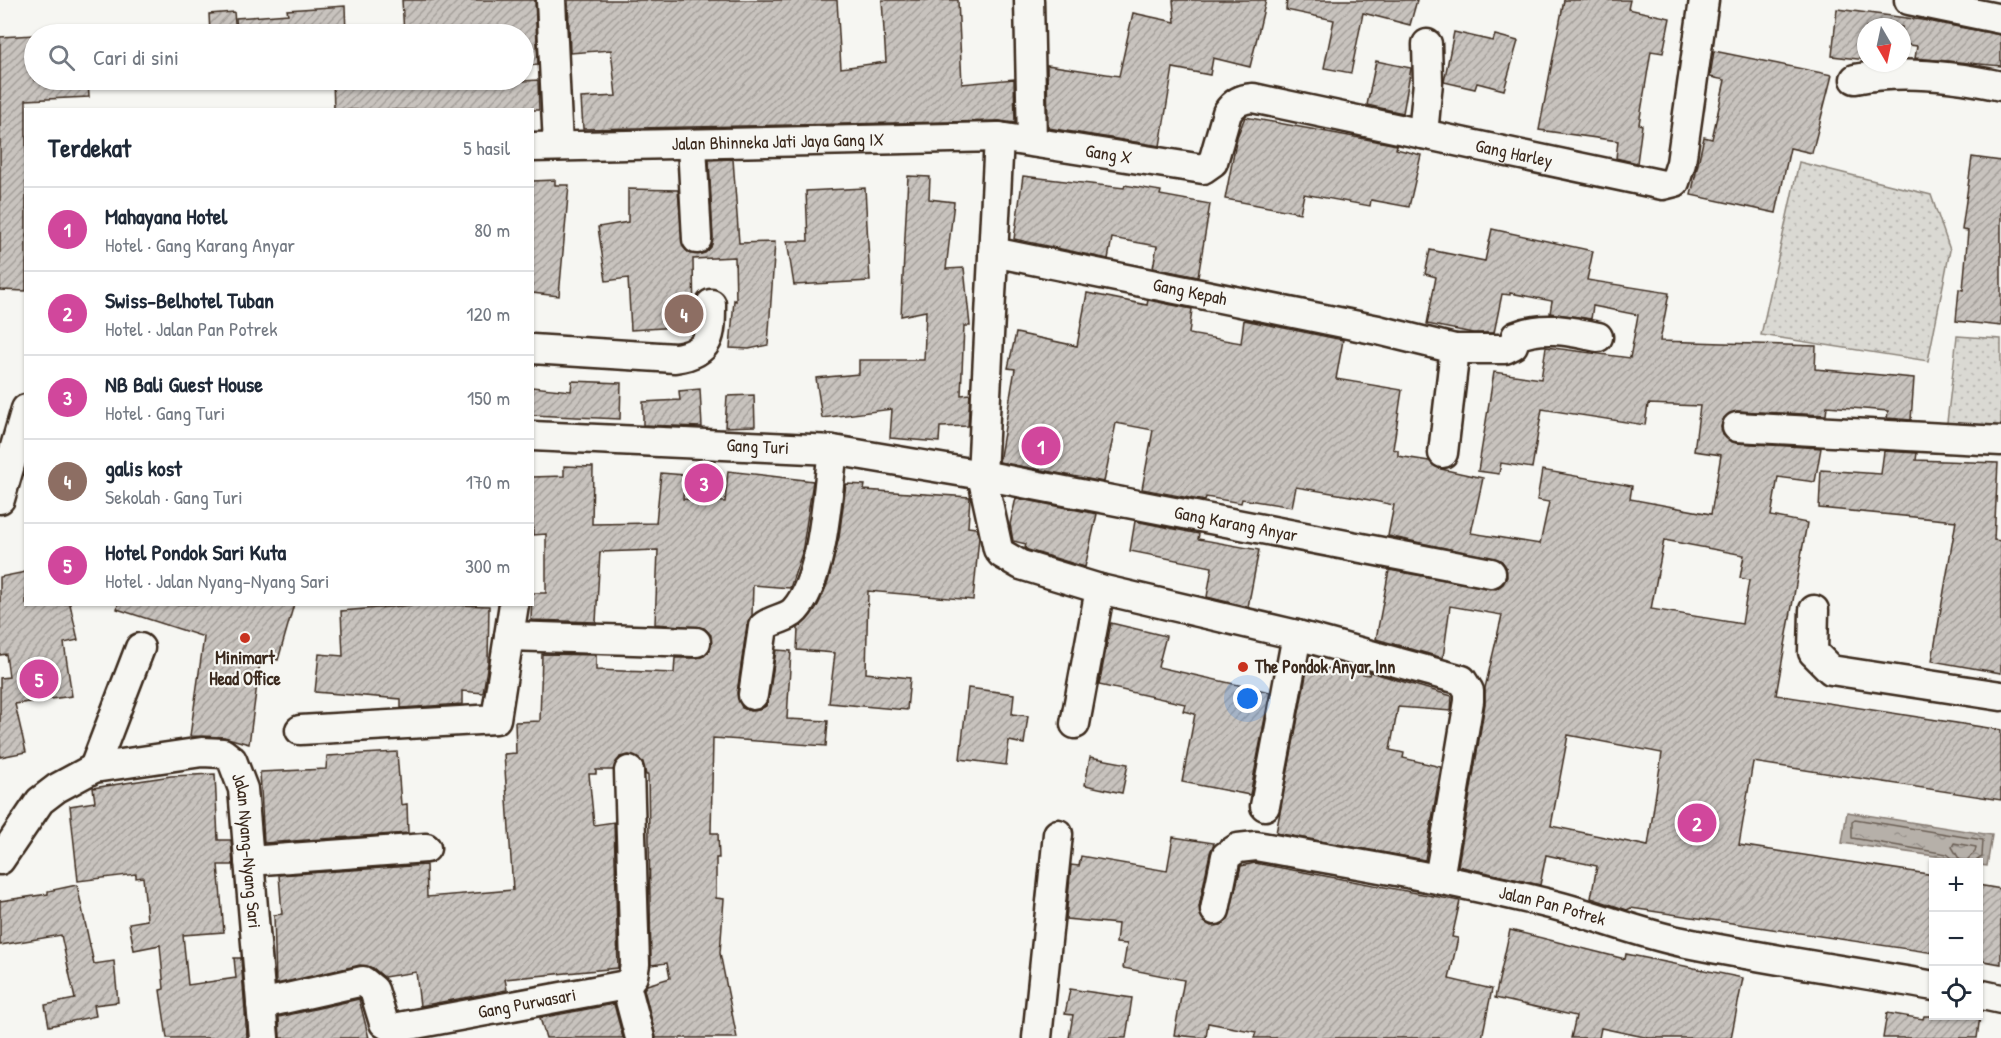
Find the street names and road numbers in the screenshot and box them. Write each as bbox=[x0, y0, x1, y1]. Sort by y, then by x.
street label: Jalan Bhinneka Jati Jaya Gang IX bbox=[671, 126, 885, 156]
street label: Gang Harley bbox=[1473, 133, 1555, 173]
street label: Gang X bbox=[1084, 138, 1134, 170]
street label: Gang Kepah bbox=[1151, 272, 1230, 311]
street label: Gang Turi bbox=[726, 432, 790, 460]
street label: Gang Karang Anyar bbox=[1172, 499, 1300, 548]
street label: Jalan Nyang-Nyang Sari bbox=[226, 769, 268, 929]
street label: Jalan Pan Potrek bbox=[1497, 879, 1610, 932]
street label: Gang Purwasari bbox=[476, 981, 578, 1024]

